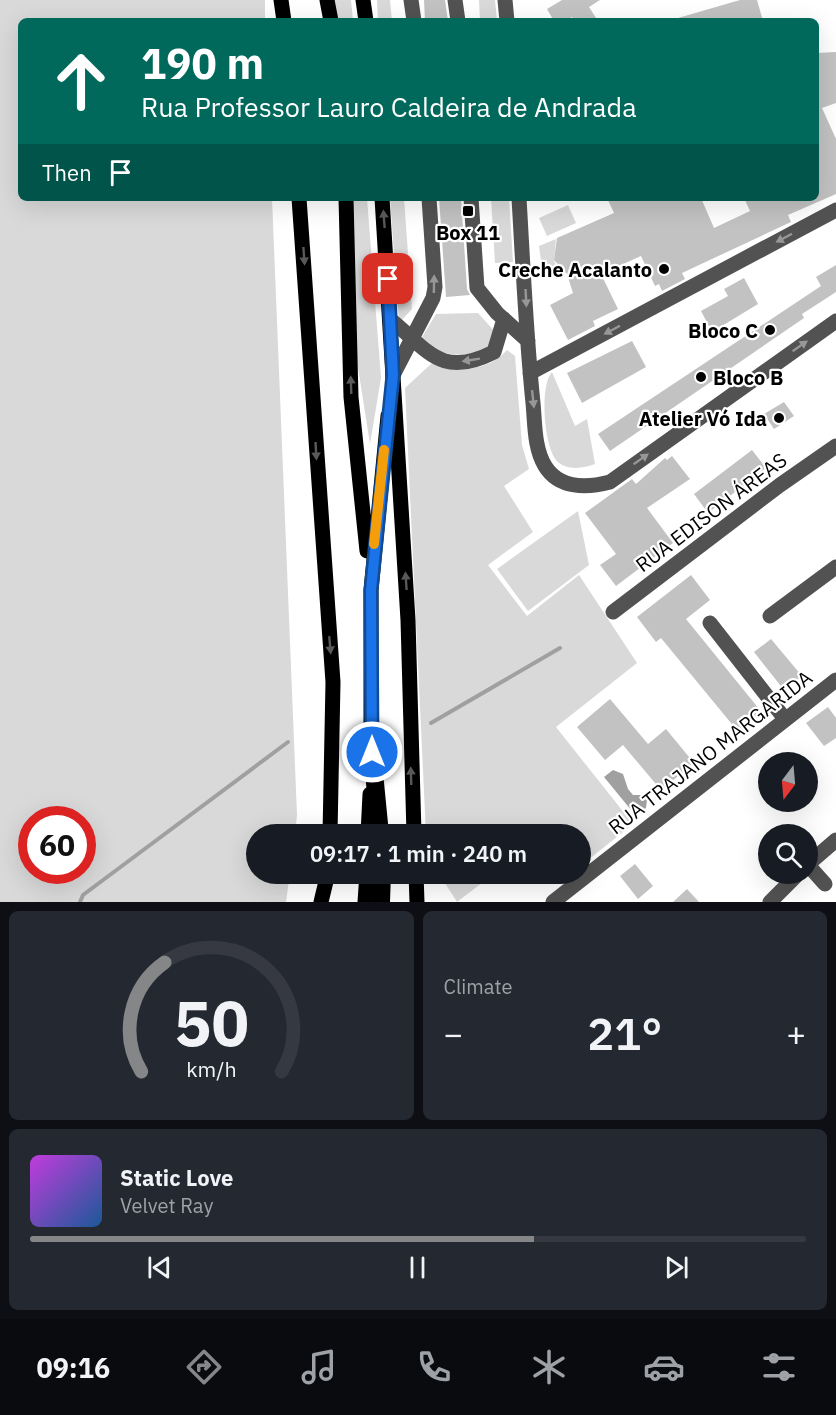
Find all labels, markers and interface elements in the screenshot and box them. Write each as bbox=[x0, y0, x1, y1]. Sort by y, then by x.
text: 190 m bbox=[141, 36, 264, 91]
icon: ahead bbox=[42, 42, 120, 120]
text: Rua Professor Lauro Caldeira de Andrada bbox=[141, 89, 637, 124]
icon: arrive bbox=[104, 156, 137, 189]
text: Then bbox=[42, 158, 92, 187]
marker: Box 11 bbox=[461, 204, 475, 218]
one-way arrow bbox=[379, 210, 389, 229]
place label: Box 11 bbox=[436, 219, 500, 246]
one-way arrow bbox=[776, 233, 793, 243]
one-way arrow bbox=[299, 247, 309, 266]
pin bbox=[362, 253, 413, 304]
place label: Creche Acalanto bbox=[498, 256, 652, 283]
icon: arrive bbox=[371, 262, 404, 295]
marker: Creche Acalanto bbox=[657, 262, 671, 276]
one-way arrow bbox=[429, 274, 439, 293]
one-way arrow bbox=[521, 289, 530, 308]
place label: Bloco C bbox=[688, 317, 758, 344]
marker: Bloco C bbox=[763, 323, 777, 337]
one-way arrow bbox=[604, 325, 621, 335]
one-way arrow bbox=[792, 340, 808, 352]
one-way arrow bbox=[462, 355, 481, 364]
place label: Bloco B bbox=[713, 364, 783, 391]
marker: Bloco B bbox=[694, 370, 708, 384]
one-way arrow bbox=[346, 376, 356, 395]
one-way arrow bbox=[528, 390, 538, 409]
place label: Atelier Vó Ida bbox=[639, 405, 767, 432]
marker: Atelier Vó Ida bbox=[772, 411, 786, 425]
one-way arrow bbox=[311, 441, 320, 460]
street label: RUA EDISON ÁREAS bbox=[630, 446, 792, 578]
one-way arrow bbox=[633, 453, 649, 465]
one-way arrow bbox=[401, 571, 411, 590]
one-way arrow bbox=[325, 636, 335, 655]
street label: RUA TRAJANO MARGARIDA bbox=[603, 664, 818, 840]
position arrow bbox=[340, 720, 404, 784]
north arrow bbox=[758, 752, 818, 812]
map controls bbox=[758, 752, 818, 884]
one-way arrow bbox=[407, 766, 416, 785]
speed limit sign: 60 bbox=[18, 806, 96, 884]
button: search bbox=[758, 824, 818, 884]
text: 09:17 · 1 min · 240 m bbox=[310, 839, 527, 868]
text: Climate bbox=[444, 973, 512, 1000]
text: 50 bbox=[174, 982, 249, 1063]
text: 21° bbox=[587, 1004, 662, 1062]
text: − bbox=[444, 1012, 463, 1055]
text: + bbox=[786, 1012, 806, 1055]
text: km/h bbox=[186, 1056, 236, 1084]
text: Static Love bbox=[120, 1163, 233, 1192]
text: Velvet Ray bbox=[120, 1192, 213, 1219]
icon: previous bbox=[143, 1251, 176, 1284]
icon: pause bbox=[401, 1251, 434, 1284]
icon: next bbox=[660, 1251, 693, 1284]
icon: directions bbox=[183, 1346, 225, 1388]
icon: music bbox=[298, 1346, 340, 1388]
icon: phone bbox=[413, 1346, 455, 1388]
icon: climate bbox=[528, 1346, 570, 1388]
icon: car bbox=[643, 1346, 685, 1388]
icon: filters bbox=[758, 1346, 800, 1388]
text: 09:16 bbox=[36, 1350, 110, 1385]

